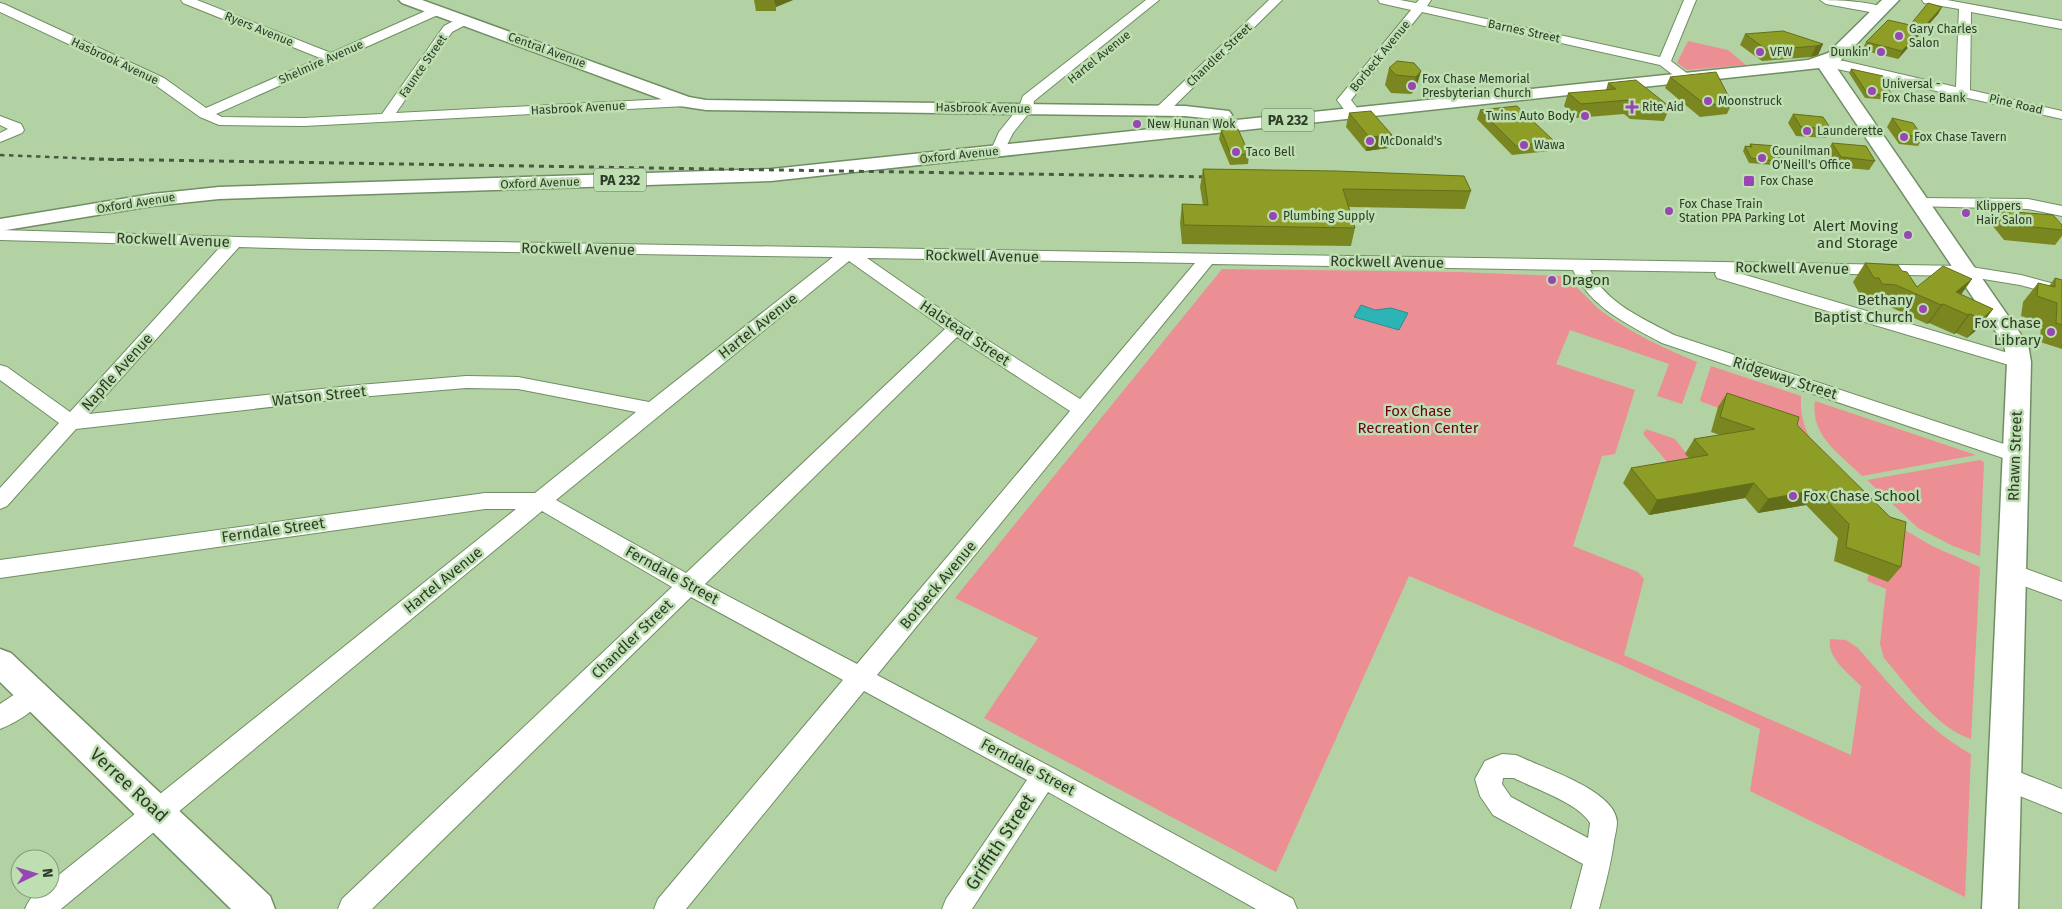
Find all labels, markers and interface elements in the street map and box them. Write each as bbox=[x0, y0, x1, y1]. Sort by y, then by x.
street label: Ryers Avenue bbox=[223, 9, 295, 49]
street label: Barnes Street bbox=[1487, 17, 1562, 46]
street label: Borbeck Avenue bbox=[1347, 18, 1413, 94]
street label: Chandler Street bbox=[1184, 20, 1255, 89]
place label: Gary Charles Salon bbox=[1909, 22, 1978, 50]
street label: Hartel Avenue bbox=[1065, 27, 1133, 87]
street label: Central Avenue bbox=[506, 29, 588, 71]
marker: Gary Charles Salon bbox=[1893, 30, 1905, 42]
street label: Faunce Street bbox=[396, 31, 450, 100]
street label: Hasbrook Avenue bbox=[69, 35, 161, 87]
street label: Shelmire Avenue bbox=[277, 37, 365, 87]
place label: VFW bbox=[1770, 45, 1793, 59]
place label: Dunkin' bbox=[1830, 45, 1871, 59]
marker: VFW bbox=[1754, 46, 1766, 58]
marker: Dunkin' bbox=[1875, 46, 1887, 58]
place label: Fox Chase Memorial Presbyterian Church bbox=[1422, 72, 1531, 100]
place label: Universal - Fox Chase Bank bbox=[1882, 77, 1967, 105]
marker: Fox Chase Memorial Presbyterian Church bbox=[1406, 80, 1418, 92]
marker: Universal - Fox Chase Bank bbox=[1866, 85, 1878, 97]
street label: Pine Road bbox=[1988, 91, 2044, 117]
place label: Moonstruck bbox=[1718, 94, 1783, 108]
marker: Moonstruck bbox=[1702, 95, 1714, 107]
street label: Hasbrook Avenue bbox=[530, 99, 626, 117]
street label: Hasbrook Avenue bbox=[936, 100, 1030, 116]
place label: Rite Aid bbox=[1642, 100, 1684, 114]
marker: Rite Aid bbox=[1626, 101, 1638, 113]
road number: PA 232 bbox=[1262, 108, 1314, 132]
place label: Twins Auto Body bbox=[1486, 109, 1575, 123]
marker: Twins Auto Body bbox=[1579, 110, 1591, 122]
place label: New Hunan Wok bbox=[1147, 117, 1236, 131]
marker: New Hunan Wok bbox=[1131, 118, 1143, 130]
place label: Launderette bbox=[1817, 124, 1883, 138]
marker: Launderette bbox=[1801, 125, 1813, 137]
place label: Fox Chase Tavern bbox=[1914, 130, 2007, 144]
marker: Fox Chase Tavern bbox=[1898, 131, 1910, 143]
place label: McDonald's bbox=[1380, 134, 1442, 148]
marker: McDonald's bbox=[1364, 135, 1376, 147]
place label: Wawa bbox=[1534, 138, 1565, 152]
marker: Wawa bbox=[1518, 139, 1530, 151]
street label: Oxford Avenue bbox=[919, 144, 999, 166]
place label: Counilman O'Neill's Office bbox=[1772, 144, 1850, 172]
place label: Taco Bell bbox=[1246, 145, 1295, 159]
marker: Taco Bell bbox=[1230, 146, 1242, 158]
marker: Counilman O'Neill's Office bbox=[1756, 152, 1768, 164]
road number: PA 232 bbox=[594, 168, 646, 192]
marker: Fox Chase bbox=[1742, 174, 1756, 188]
place label: Fox Chase bbox=[1760, 174, 1814, 188]
street label: Oxford Avenue bbox=[500, 175, 580, 191]
street label: Oxford Avenue bbox=[96, 190, 176, 216]
place label: Fox Chase Train Station PPA Parking Lot bbox=[1679, 197, 1806, 225]
place label: Klippers Hair Salon bbox=[1976, 199, 2032, 227]
marker: Fox Chase Train Station PPA Parking Lot bbox=[1663, 205, 1675, 217]
marker: Klippers Hair Salon bbox=[1960, 207, 1972, 219]
place label: Plumbing Supply bbox=[1283, 209, 1375, 223]
marker: Plumbing Supply bbox=[1267, 210, 1279, 222]
place label: Alert Moving and Storage bbox=[1813, 217, 1898, 252]
street label: Rockwell Avenue bbox=[116, 229, 230, 251]
marker: Alert Moving and Storage bbox=[1902, 229, 1914, 241]
street label: Rockwell Avenue bbox=[521, 239, 635, 259]
street label: Rockwell Avenue bbox=[925, 246, 1039, 266]
street label: Rockwell Avenue bbox=[1330, 252, 1444, 272]
street label: Rockwell Avenue bbox=[1735, 258, 1849, 278]
place label: Dragon bbox=[1562, 271, 1610, 289]
marker: Dragon bbox=[1546, 274, 1558, 286]
street label: Hartel Avenue bbox=[715, 289, 801, 363]
place label: Bethany Baptist Church bbox=[1814, 291, 1914, 326]
street label: Halstead Street bbox=[917, 296, 1014, 370]
marker: Bethany Baptist Church bbox=[1917, 303, 1929, 315]
place label: Fox Chase Library bbox=[1974, 314, 2042, 349]
marker: Fox Chase Library bbox=[2045, 326, 2057, 338]
street label: Napfle Avenue bbox=[78, 330, 156, 414]
street label: Ridgeway Street bbox=[1731, 353, 1840, 404]
street label: Watson Street bbox=[271, 382, 368, 410]
park label: Fox Chase Recreation Center bbox=[1357, 402, 1479, 437]
street label: Rhawn Street bbox=[2004, 410, 2026, 501]
place label: Fox Chase School bbox=[1803, 487, 1921, 505]
marker: Fox Chase School bbox=[1787, 490, 1799, 502]
street label: Ferndale Street bbox=[220, 514, 326, 546]
street label: Borbeck Avenue bbox=[896, 537, 980, 633]
street label: Ferndale Street bbox=[622, 542, 722, 608]
street label: Hartel Avenue bbox=[400, 543, 486, 617]
street label: Chandler Street bbox=[588, 595, 677, 682]
street label: Ferndale Street bbox=[978, 735, 1079, 800]
street label: Verree Road bbox=[85, 743, 173, 827]
street label: Griffith Street bbox=[961, 789, 1040, 894]
north arrow bbox=[10, 849, 60, 899]
text: N bbox=[39, 868, 56, 878]

